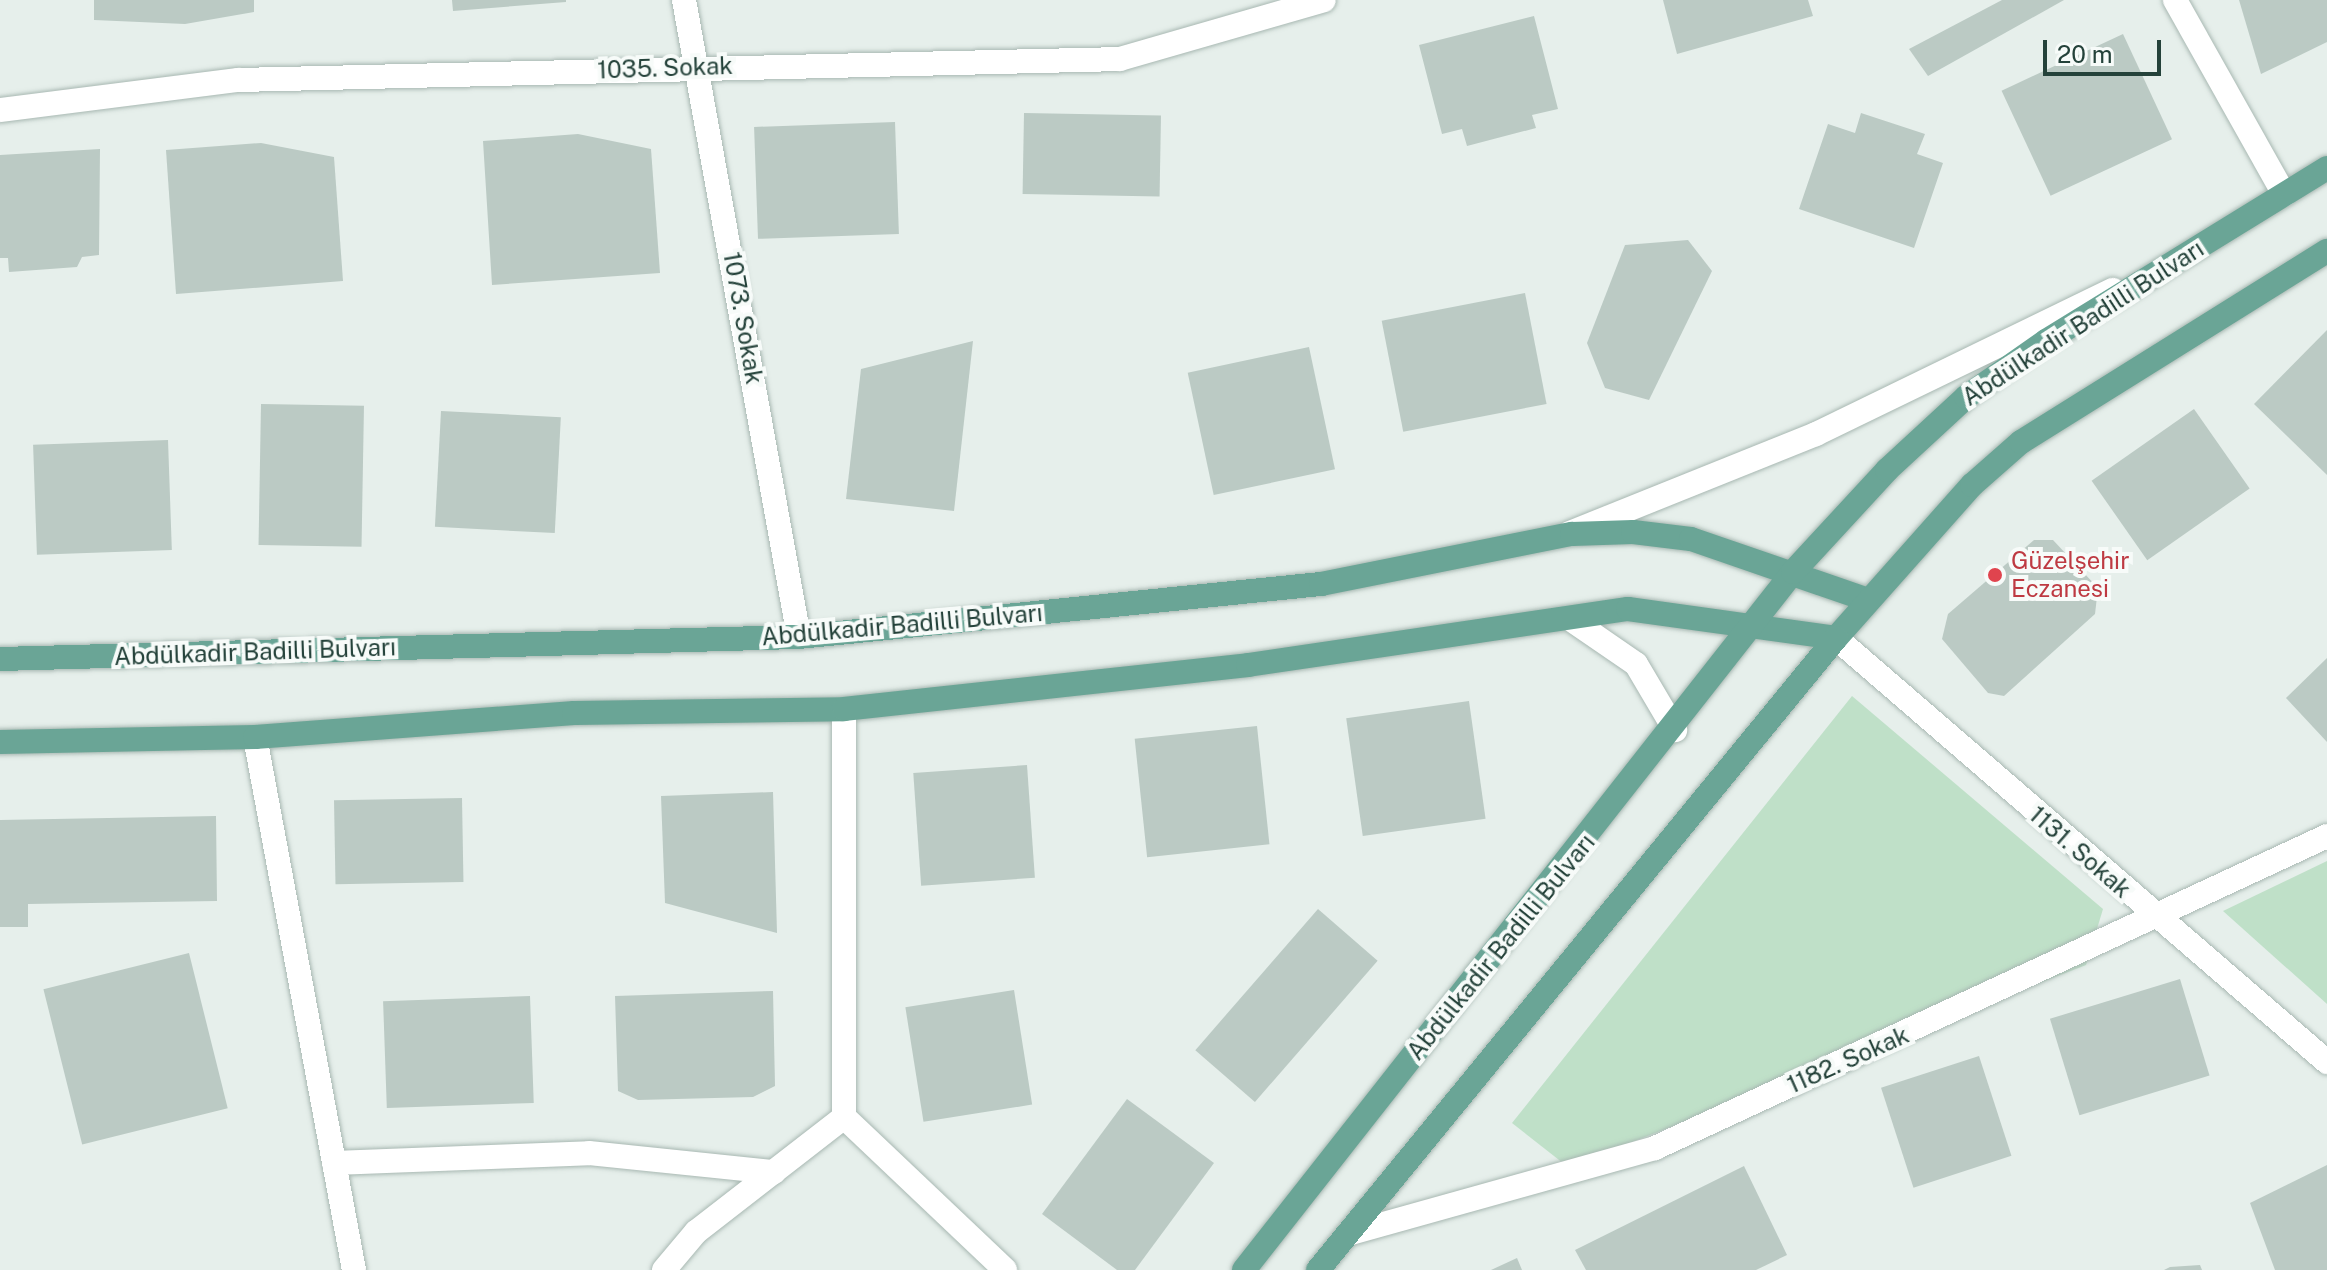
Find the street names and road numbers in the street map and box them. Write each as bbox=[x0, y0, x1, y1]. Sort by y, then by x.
street label: 1035. Sokak bbox=[597, 51, 733, 85]
street label: Abdülkadir Badilli Bulvarı bbox=[1957, 234, 2209, 412]
street label: 1073. Sokak bbox=[717, 250, 769, 386]
street label: Abdülkadir Badilli Bulvarı bbox=[760, 598, 1044, 652]
street label: Abdülkadir Badilli Bulvarı bbox=[114, 633, 396, 671]
street label: 1131. Sokak bbox=[2023, 800, 2137, 904]
street label: Abdülkadir Badilli Bulvarı bbox=[1401, 828, 1601, 1066]
street label: 1182. Sokak bbox=[1783, 1020, 1913, 1100]

